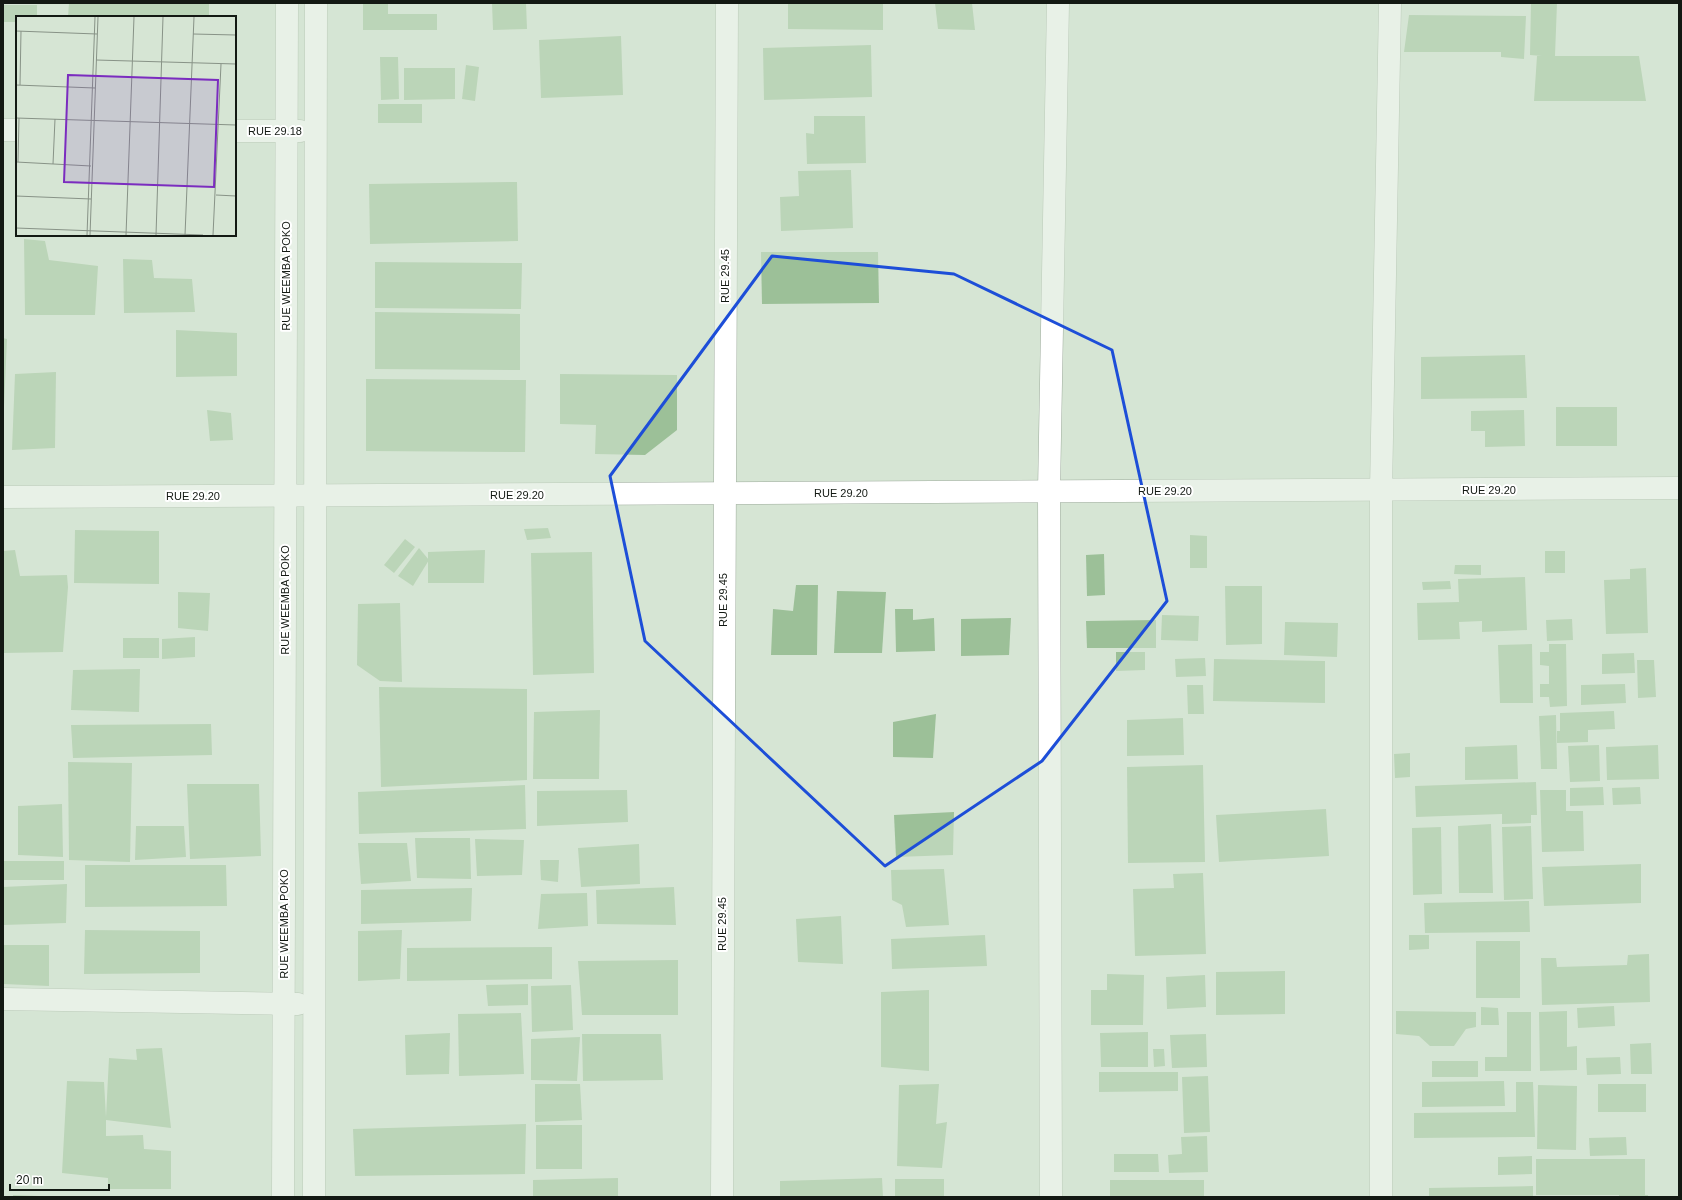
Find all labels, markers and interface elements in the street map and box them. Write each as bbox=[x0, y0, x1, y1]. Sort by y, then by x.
inset map bbox=[16, 16, 236, 236]
street label: RUE 29.18 bbox=[248, 125, 302, 137]
street label: RUE WEEMBA POKO bbox=[280, 221, 292, 331]
street label: RUE 29.45 bbox=[719, 249, 731, 303]
street label: RUE 29.20 bbox=[1462, 484, 1516, 496]
street label: RUE 29.20 bbox=[1138, 485, 1192, 497]
street label: RUE 29.20 bbox=[814, 487, 868, 499]
street label: RUE 29.20 bbox=[490, 489, 544, 501]
street label: RUE 29.20 bbox=[166, 490, 220, 502]
street label: RUE WEEMBA POKO bbox=[279, 545, 291, 655]
street label: RUE 29.45 bbox=[717, 573, 729, 627]
street label: RUE WEEMBA POKO bbox=[278, 869, 290, 979]
street label: RUE 29.45 bbox=[716, 897, 728, 951]
scale bar bbox=[10, 1166, 109, 1192]
text: 20 m bbox=[16, 1173, 43, 1187]

